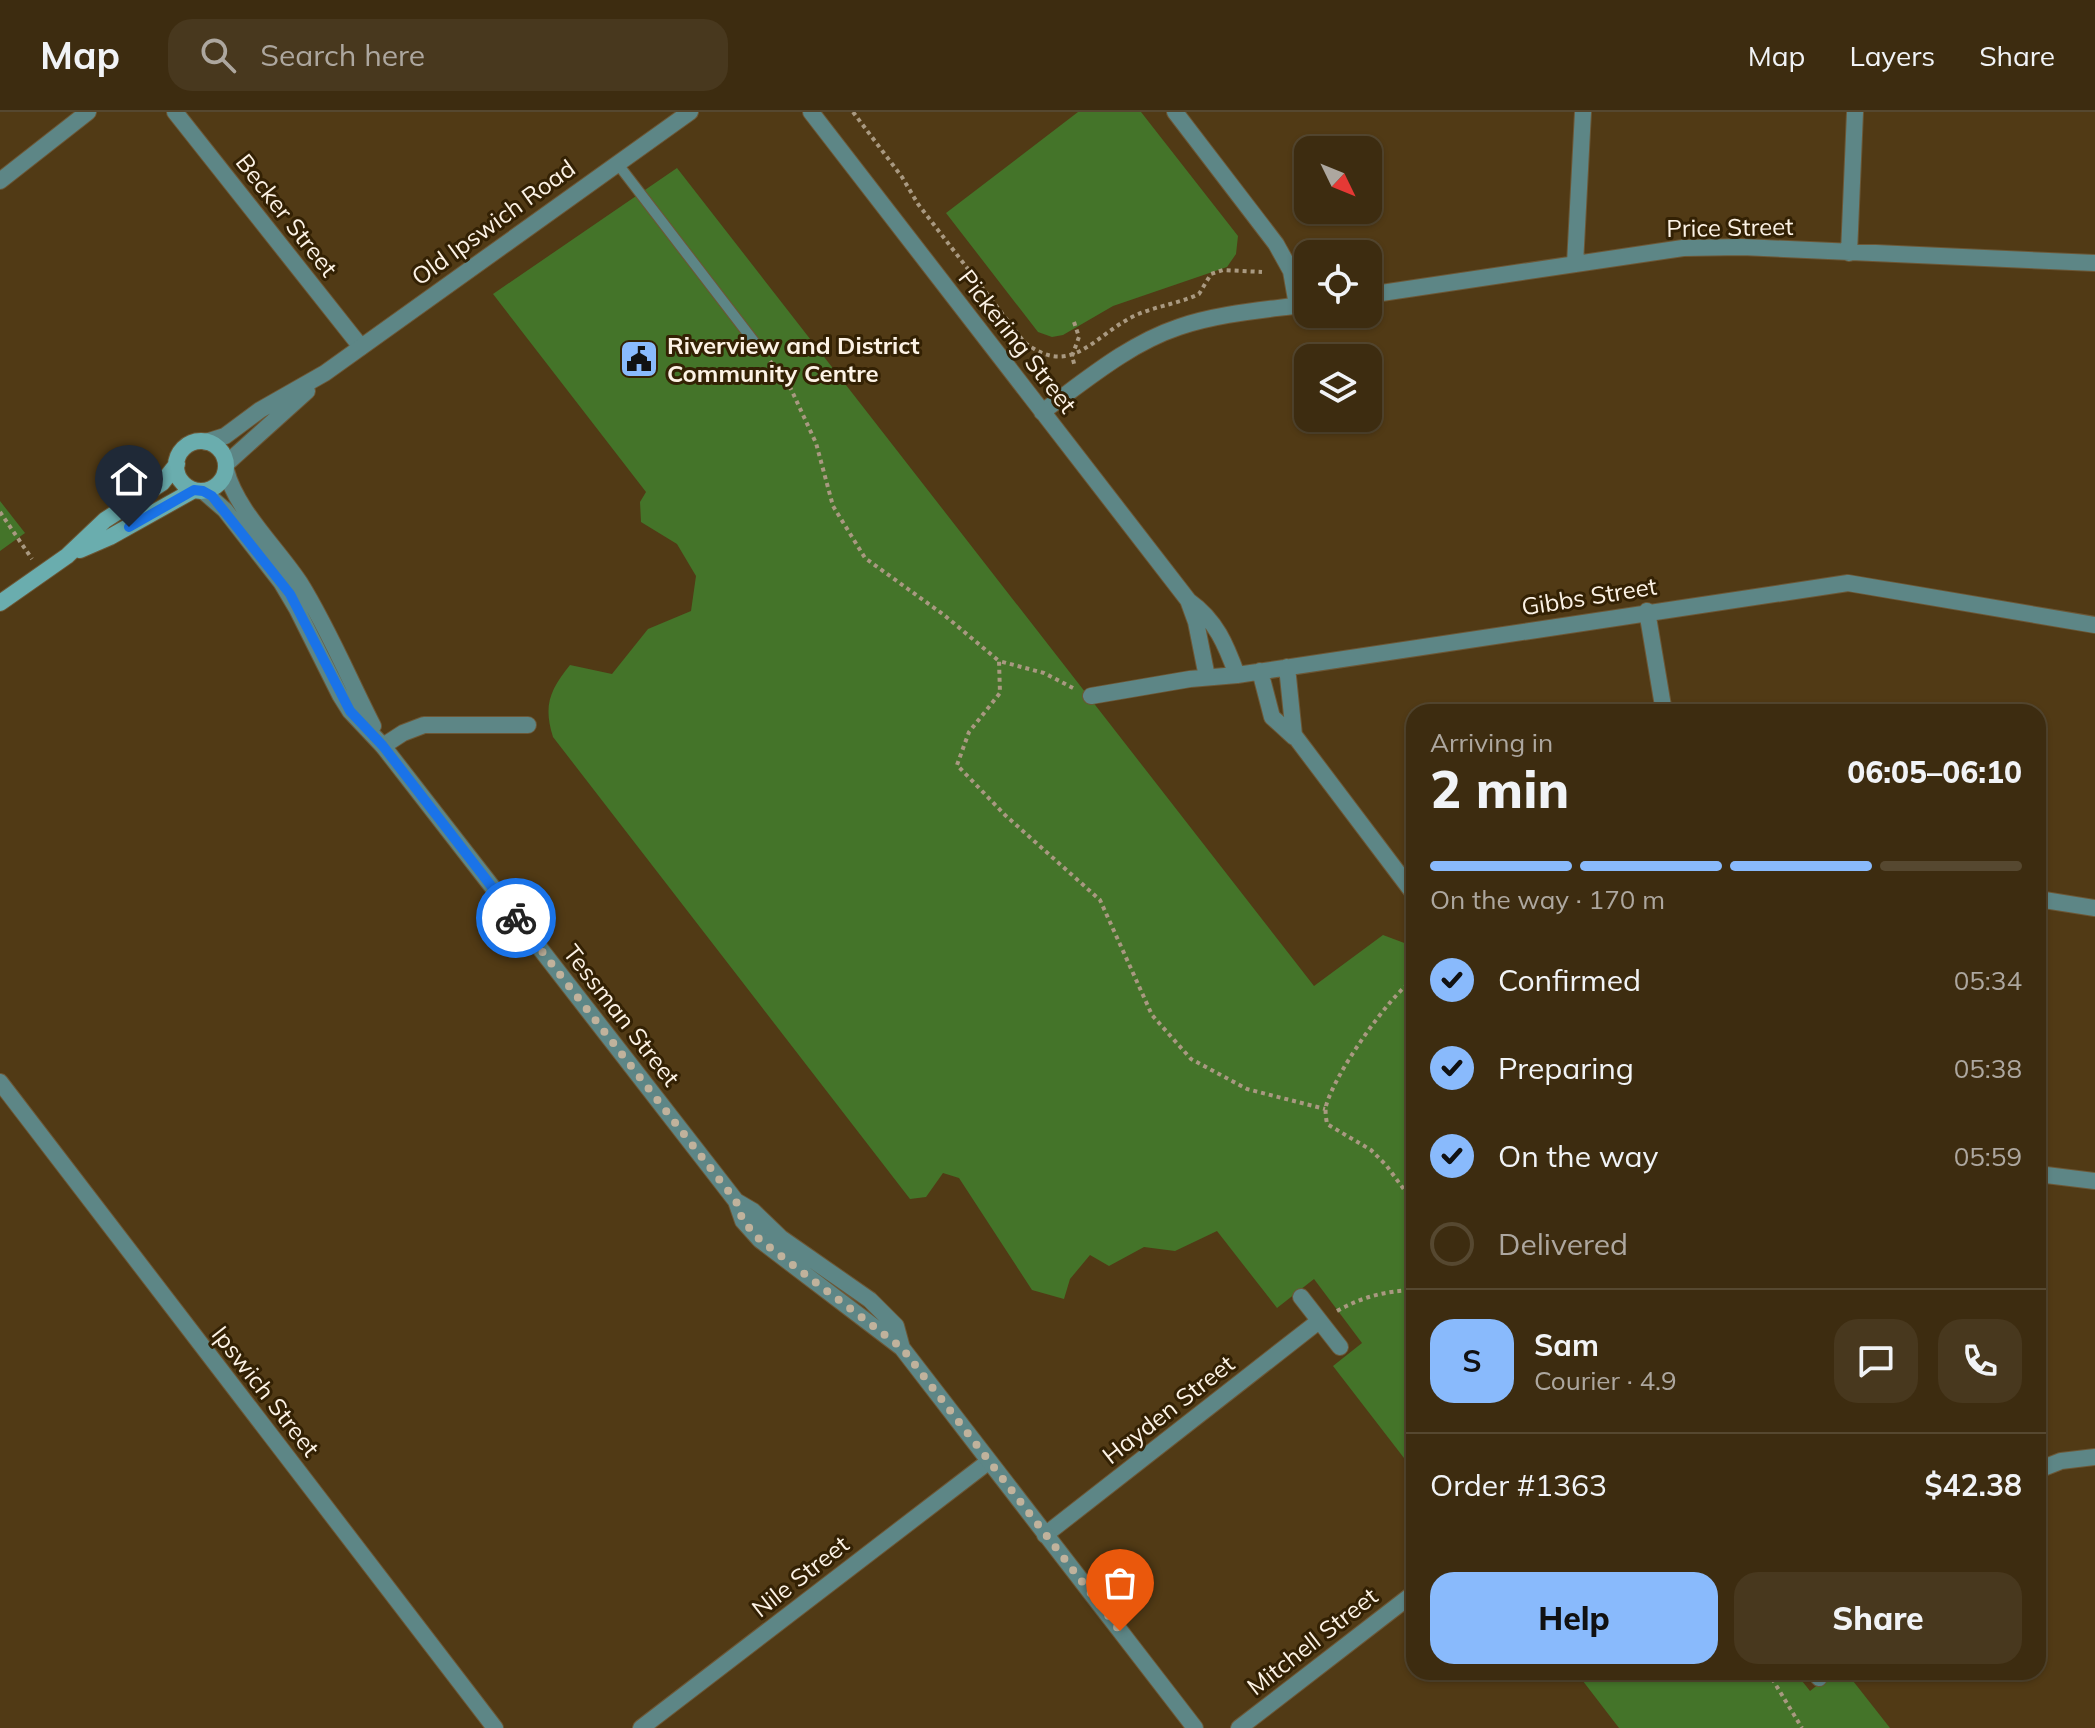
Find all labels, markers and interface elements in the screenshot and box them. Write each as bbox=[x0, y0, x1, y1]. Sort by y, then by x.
search box bbox=[168, 19, 728, 91]
text: Map bbox=[40, 31, 120, 79]
icon: search bbox=[196, 33, 240, 77]
text: Search here bbox=[260, 36, 425, 74]
text: Map bbox=[1748, 38, 1805, 73]
text: Layers bbox=[1849, 38, 1935, 73]
text: Share bbox=[1979, 38, 2055, 73]
north arrow bbox=[1294, 136, 1382, 224]
map controls bbox=[1294, 136, 1382, 432]
street label: Becker Street bbox=[230, 148, 344, 282]
street label: Old Ipswich Road bbox=[405, 153, 581, 291]
street label: Price Street bbox=[1666, 211, 1794, 243]
button: locate bbox=[1294, 240, 1382, 328]
street label: Pickering Street bbox=[953, 263, 1083, 419]
place label: Riverview and District Community Centre bbox=[667, 330, 920, 388]
public building icon: Riverview and District Community Centre bbox=[618, 338, 660, 380]
button: layers bbox=[1294, 344, 1382, 432]
pin bbox=[95, 445, 163, 527]
icon: home bbox=[107, 457, 151, 501]
street label: Gibbs Street bbox=[1519, 571, 1659, 621]
text: Arriving in bbox=[1430, 726, 1553, 759]
text: 06:05–06:10 bbox=[1847, 753, 2022, 791]
text: 2 min bbox=[1430, 756, 1569, 821]
courier bbox=[476, 878, 556, 958]
text: On the way · 170 m bbox=[1430, 883, 1665, 916]
icon: bike bbox=[494, 896, 538, 940]
street label: Tessman Street bbox=[557, 938, 687, 1092]
icon: check bbox=[1430, 958, 1474, 1002]
text: Confirmed bbox=[1498, 961, 1641, 999]
text: 05:34 bbox=[1954, 964, 2022, 997]
icon: check bbox=[1430, 1046, 1474, 1090]
text: Preparing bbox=[1498, 1049, 1634, 1087]
text: 05:38 bbox=[1954, 1052, 2022, 1085]
icon: check bbox=[1430, 1134, 1474, 1178]
text: On the way bbox=[1498, 1137, 1658, 1175]
text: 05:59 bbox=[1954, 1140, 2022, 1173]
text: Delivered bbox=[1498, 1225, 1628, 1263]
button: chat bbox=[1834, 1319, 1918, 1403]
button: phone bbox=[1938, 1319, 2022, 1403]
street label: Ipswich Street bbox=[206, 1320, 326, 1462]
text: Sam bbox=[1534, 1326, 1599, 1364]
text: S bbox=[1462, 1342, 1482, 1380]
street label: Hayden Street bbox=[1096, 1348, 1240, 1470]
text: Courier · 4.9 bbox=[1534, 1364, 1677, 1397]
text: Order #1363 bbox=[1430, 1466, 1607, 1504]
text: $42.38 bbox=[1925, 1466, 2022, 1504]
street label: Nile Street bbox=[745, 1529, 855, 1623]
pin bbox=[1086, 1549, 1154, 1631]
icon: bag bbox=[1098, 1561, 1142, 1605]
button: Help bbox=[1430, 1572, 1718, 1664]
button: Share bbox=[1734, 1572, 2022, 1664]
street label: Mitchell Street bbox=[1241, 1581, 1383, 1701]

